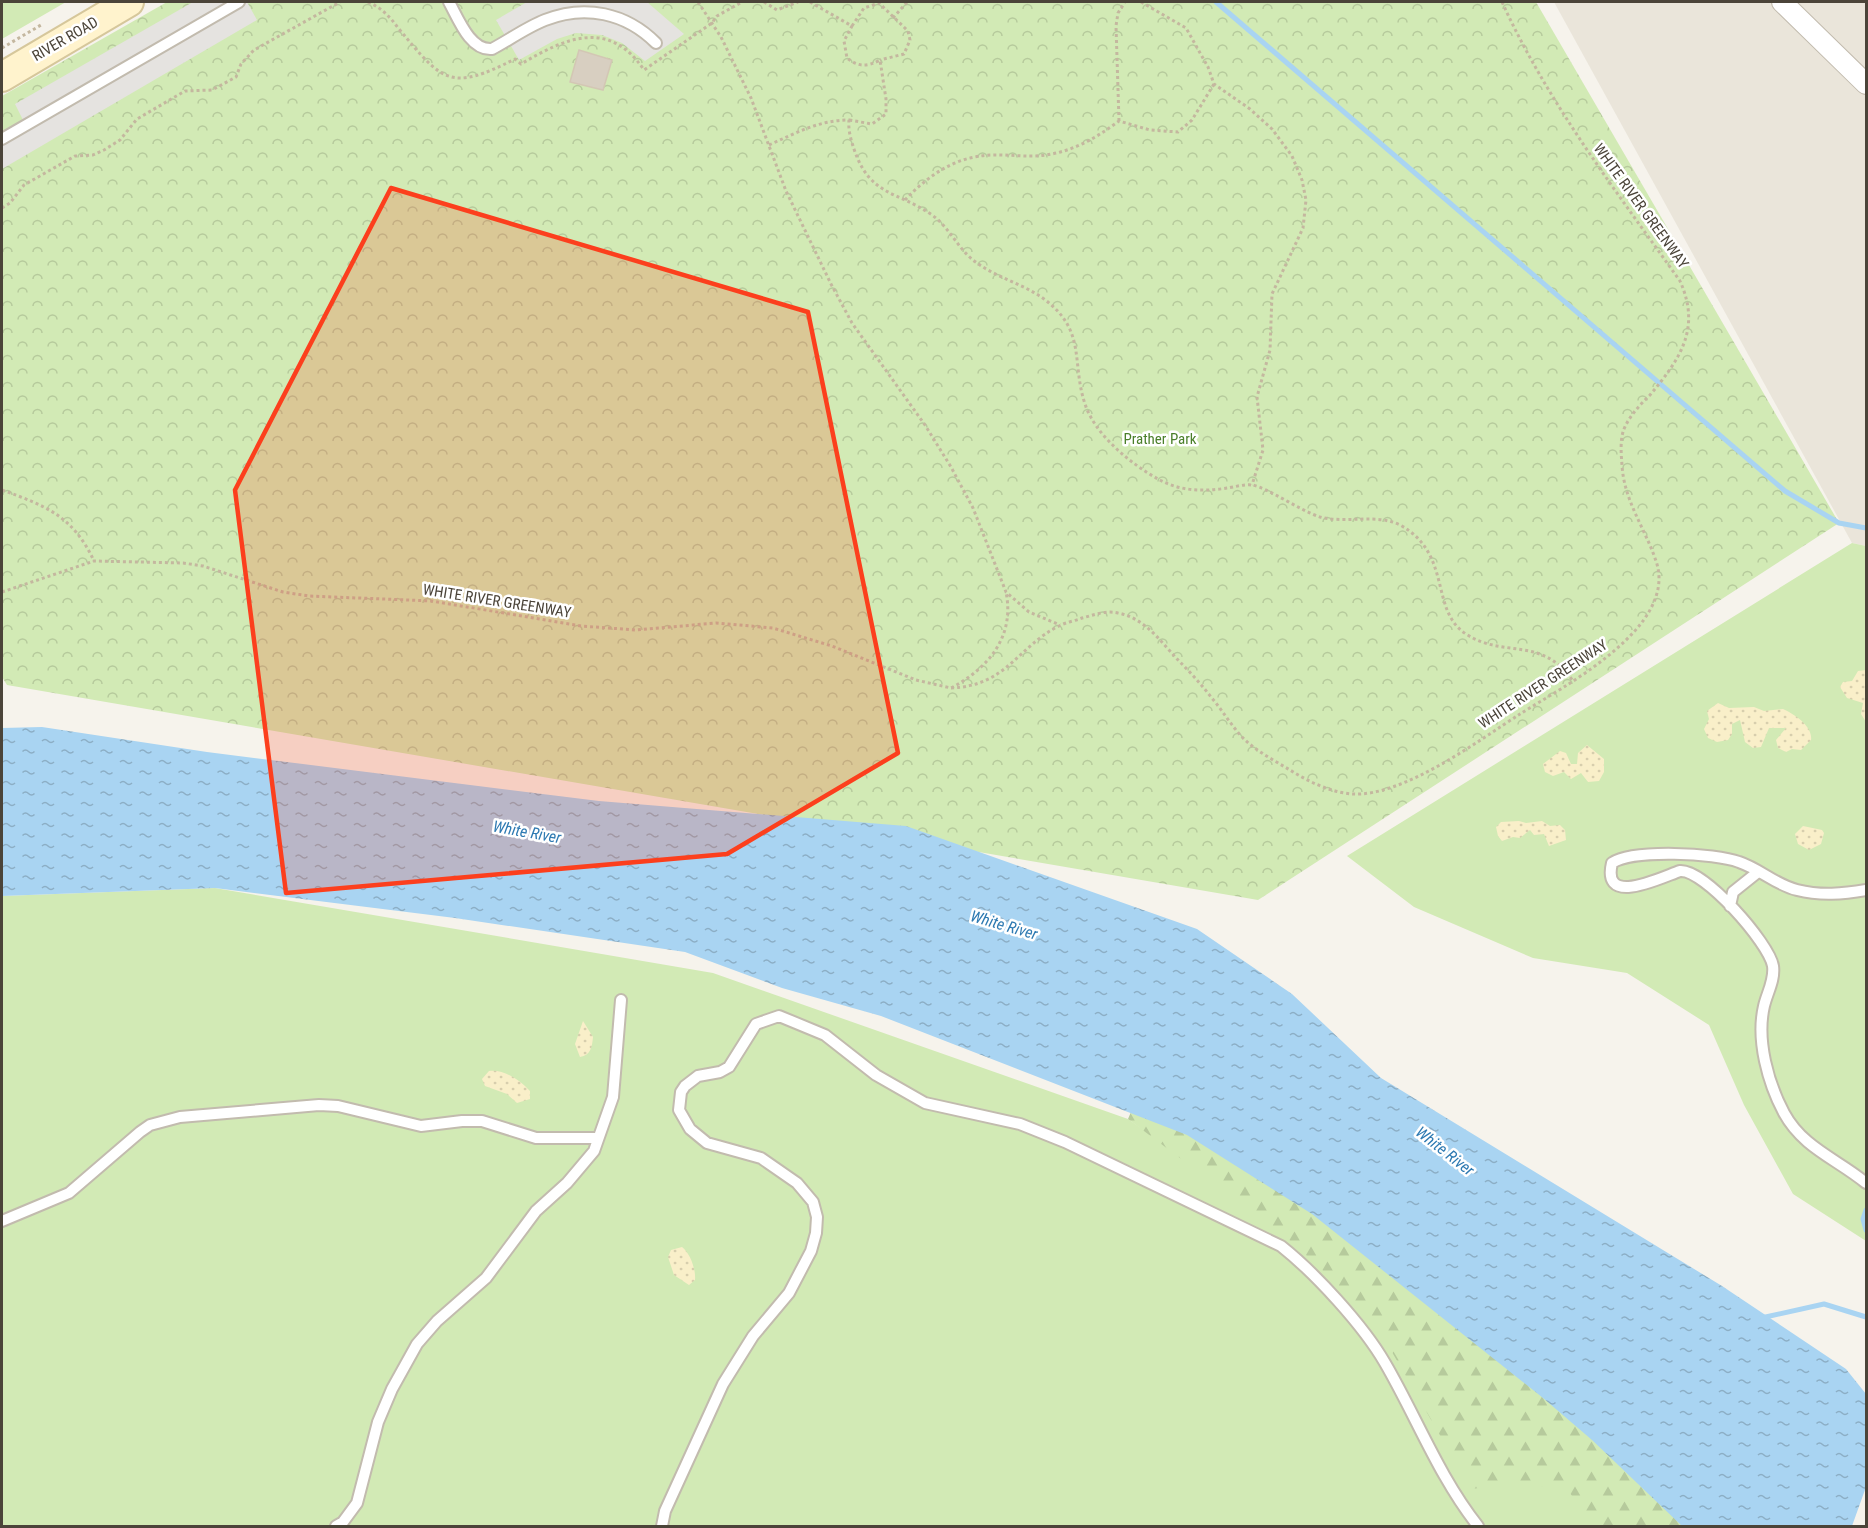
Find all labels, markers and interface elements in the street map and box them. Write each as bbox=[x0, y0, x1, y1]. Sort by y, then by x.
street label: RIVER ROAD bbox=[29, 13, 101, 65]
street label: WHITE RIVER GREENWAY bbox=[1590, 140, 1692, 272]
park label: Prather Park bbox=[1123, 430, 1197, 448]
street label: WHITE RIVER GREENWAY bbox=[422, 580, 573, 622]
street label: WHITE RIVER GREENWAY bbox=[1475, 636, 1611, 732]
water label: White River bbox=[492, 817, 564, 848]
water label: White River bbox=[968, 906, 1041, 944]
water label: White River bbox=[1412, 1122, 1479, 1180]

